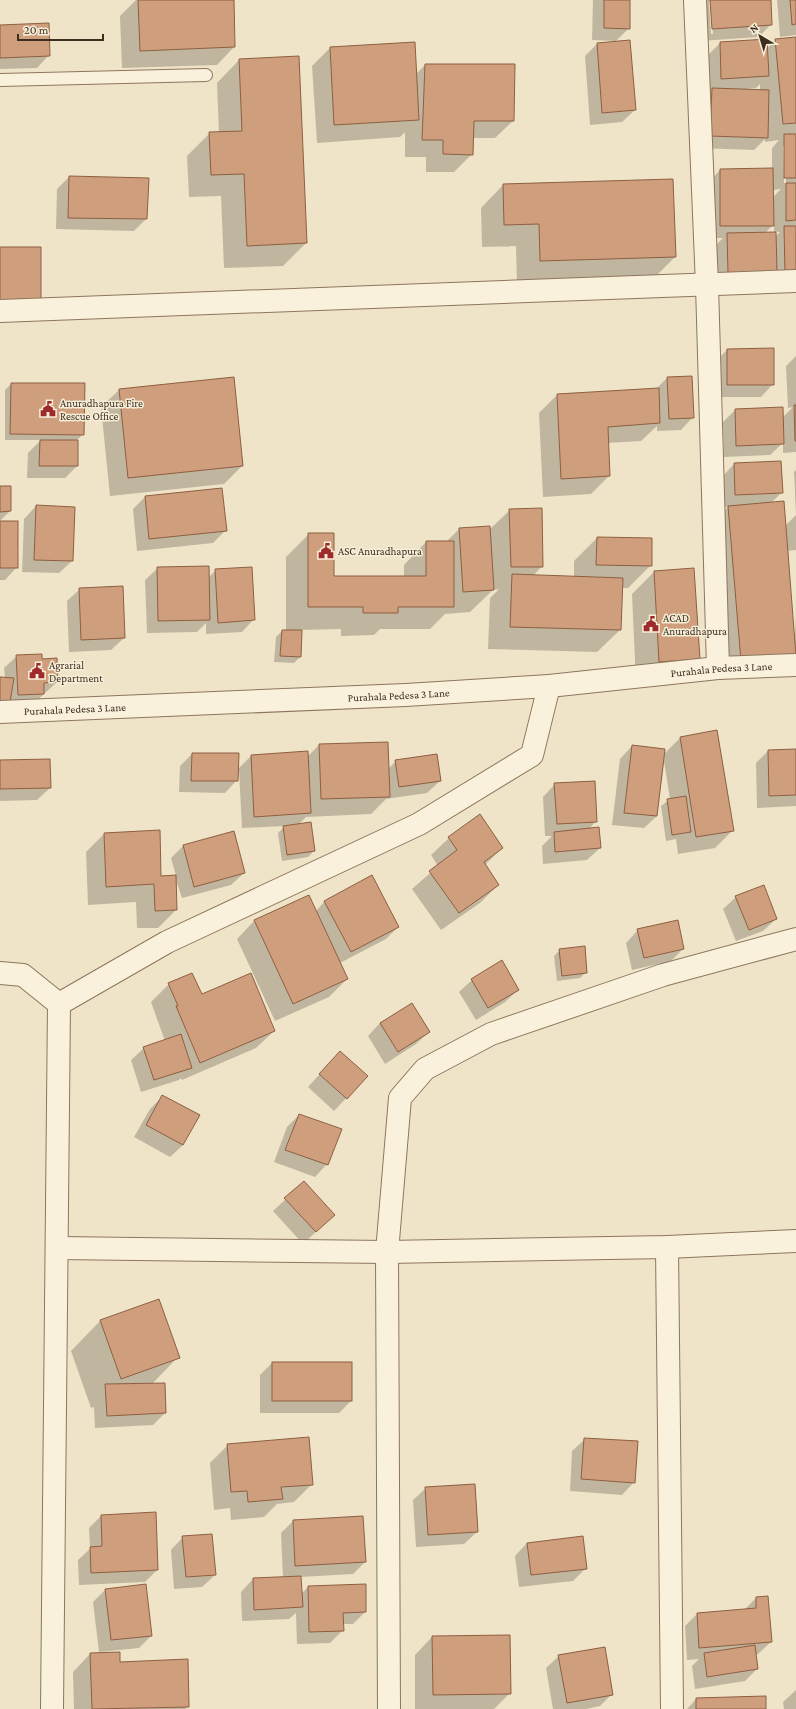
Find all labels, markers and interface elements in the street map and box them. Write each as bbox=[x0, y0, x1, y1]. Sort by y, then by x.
scale bar bbox=[18, 16, 103, 42]
north arrow bbox=[740, 16, 780, 56]
text: N bbox=[747, 21, 761, 35]
text: 20 m bbox=[24, 23, 49, 37]
place label: Anuradhapura Fire Rescue Office bbox=[60, 397, 143, 422]
public building icon: Anuradhapura Fire Rescue Office bbox=[39, 400, 57, 418]
public building icon: ASC Anuradhapura bbox=[317, 542, 335, 560]
place label: ASC Anuradhapura bbox=[338, 545, 422, 558]
place label: ACAD Anuradhapura bbox=[663, 612, 727, 638]
public building icon: ACAD Anuradhapura bbox=[642, 615, 660, 633]
place label: Agrarial Department bbox=[49, 659, 103, 685]
street label: Purahala Pedesa 3 Lane bbox=[670, 660, 773, 679]
public building icon: Agrarial Department bbox=[28, 662, 46, 680]
street label: Purahala Pedesa 3 Lane bbox=[347, 686, 450, 703]
street label: Purahala Pedesa 3 Lane bbox=[24, 701, 126, 717]

